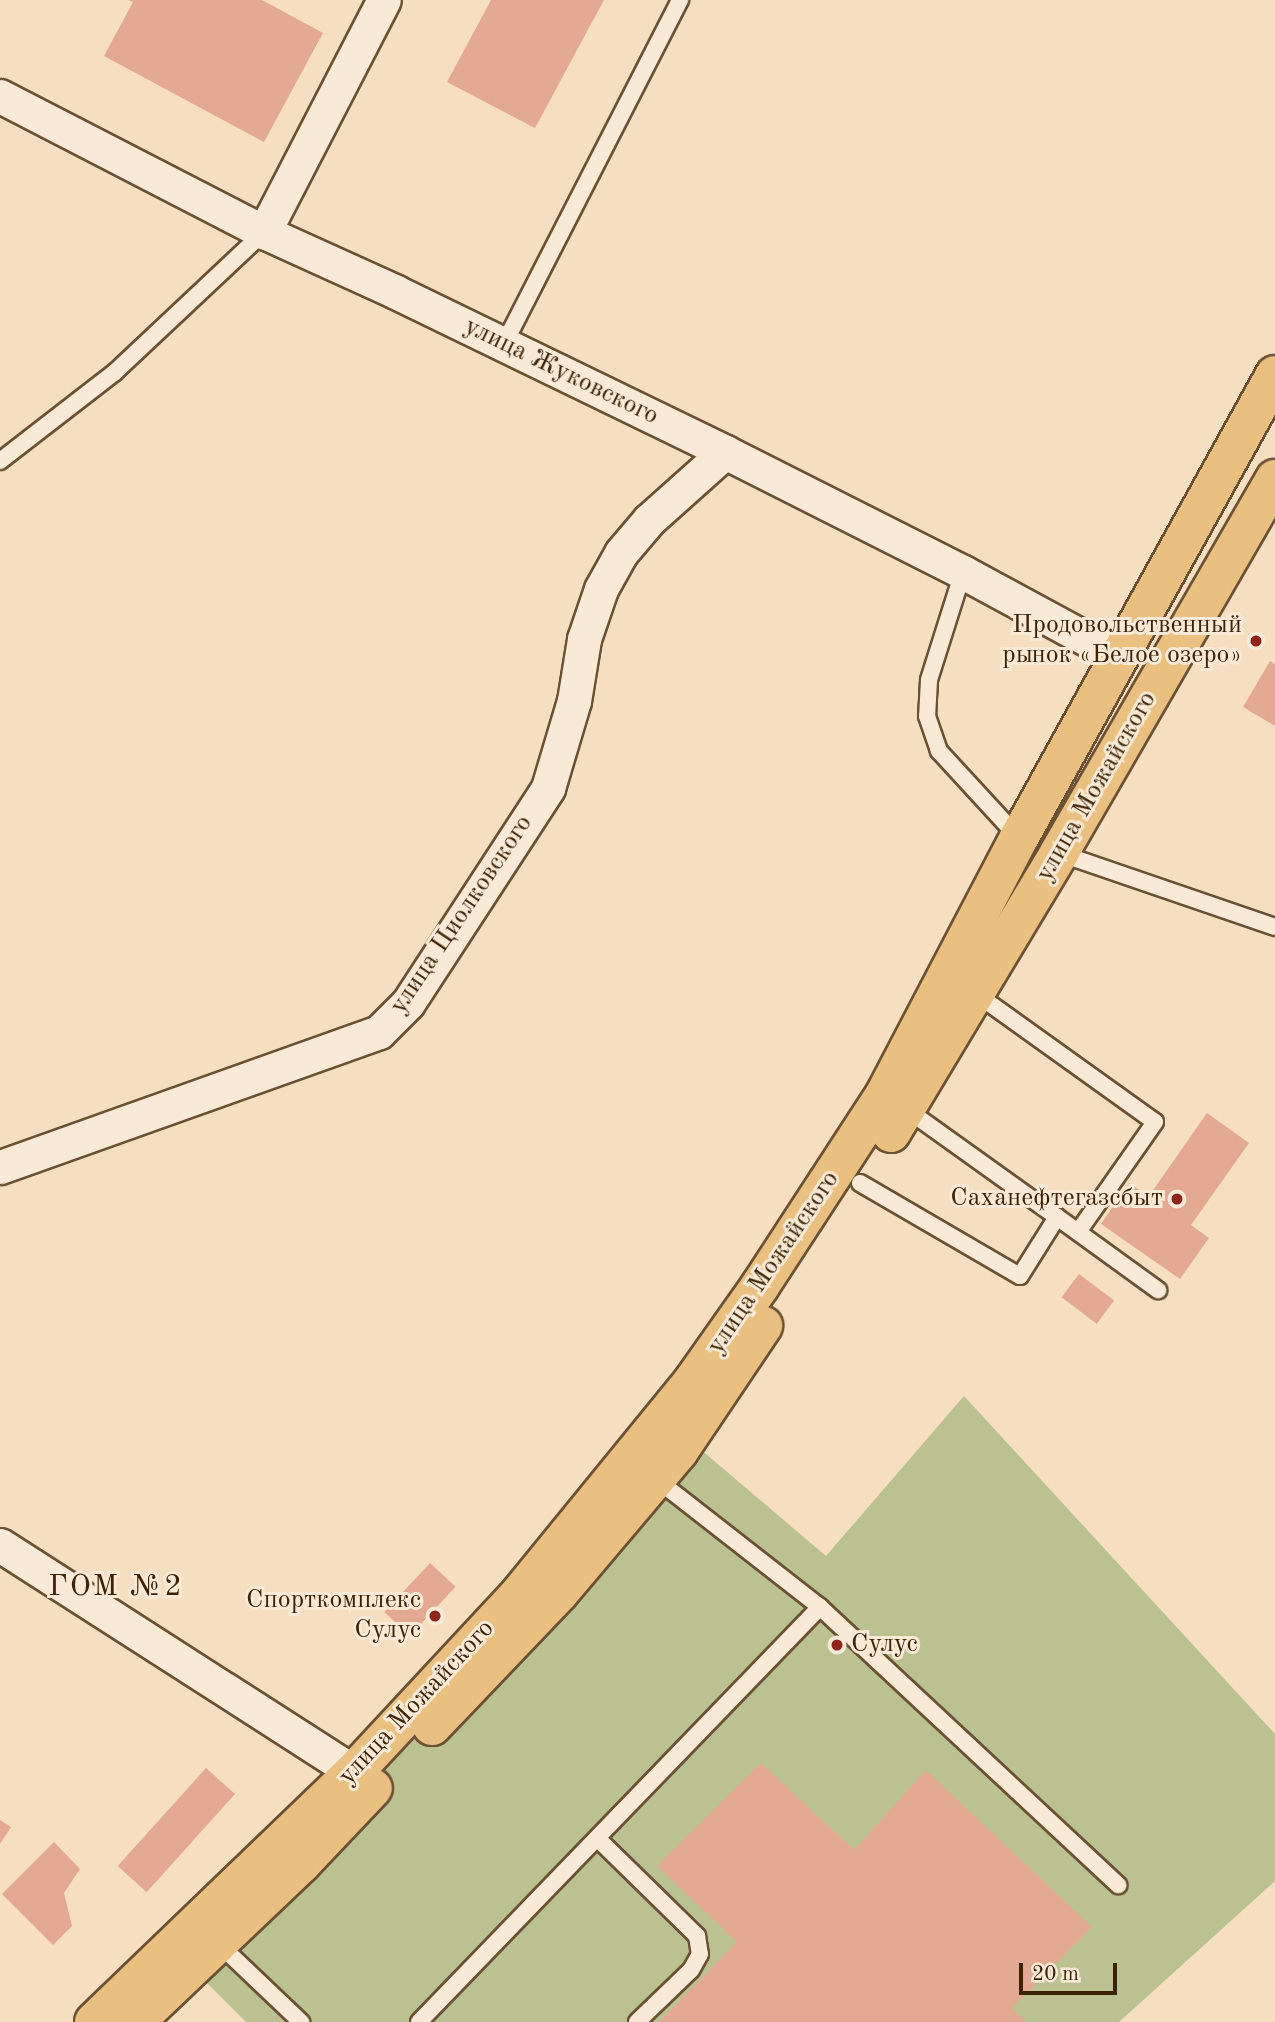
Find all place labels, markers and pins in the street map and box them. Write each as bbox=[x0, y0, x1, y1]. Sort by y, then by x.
place label: Продовольственный рынок «Белое озеро» bbox=[1002, 610, 1242, 672]
marker: Продовольственный рынок «Белое озеро» bbox=[1248, 633, 1264, 649]
place label: Саханефтегазсбыт bbox=[950, 1183, 1163, 1215]
marker: Саханефтегазсбыт bbox=[1169, 1191, 1185, 1207]
place label: Спорткомплекс Сулус bbox=[246, 1585, 421, 1646]
marker: Спорткомплекс Сулус bbox=[427, 1608, 443, 1624]
place label: Сулус bbox=[851, 1629, 918, 1661]
marker: Сулус bbox=[829, 1637, 845, 1653]

